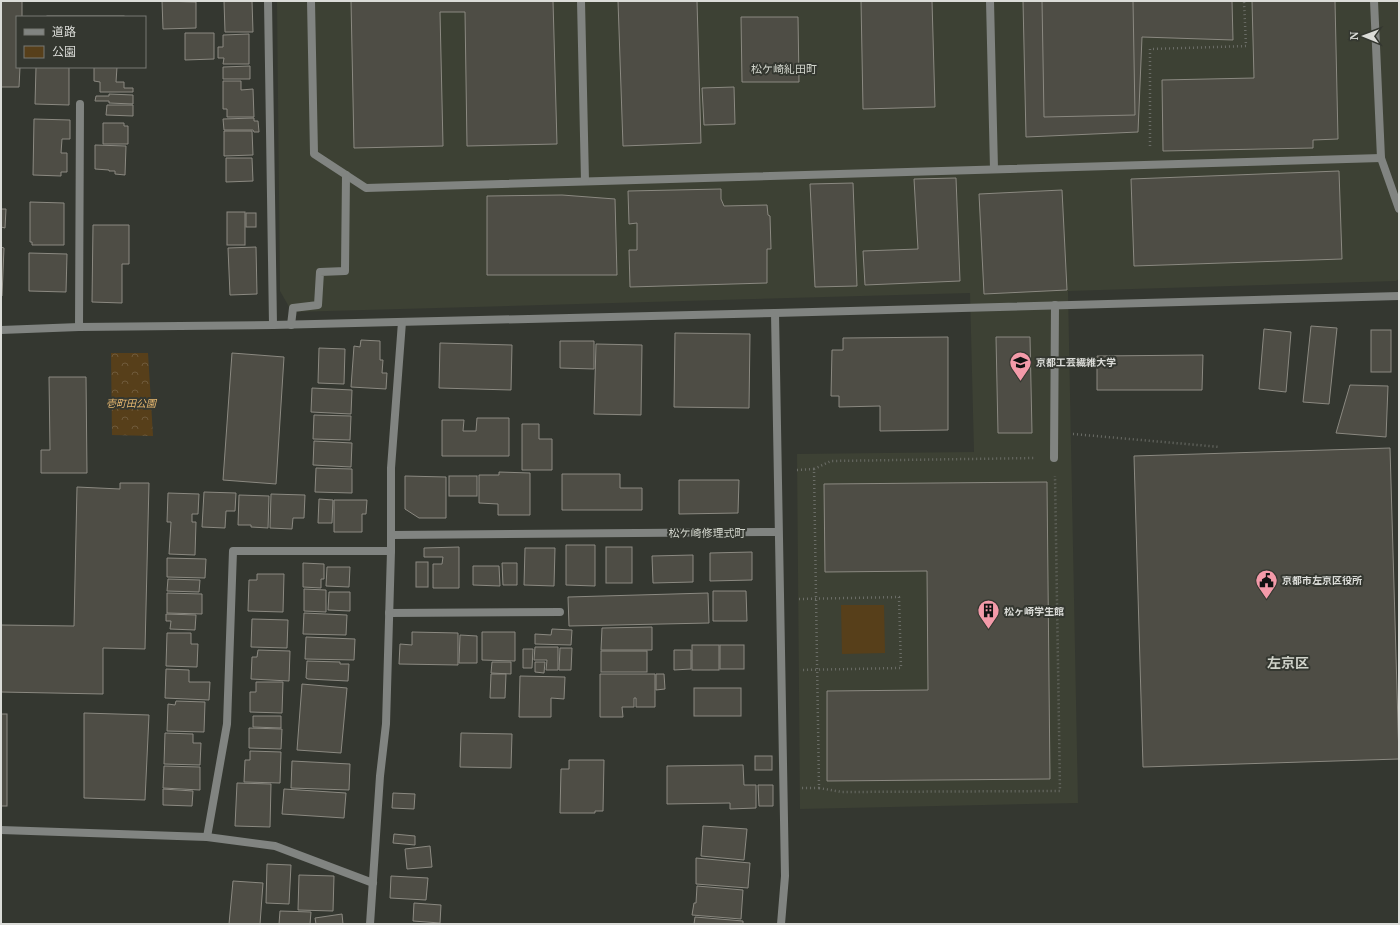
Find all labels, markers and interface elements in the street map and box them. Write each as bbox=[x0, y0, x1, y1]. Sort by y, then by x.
legend bbox=[16, 16, 146, 68]
north arrow bbox=[1344, 16, 1384, 56]
text: 道路 bbox=[52, 23, 76, 40]
text: N bbox=[1346, 31, 1361, 40]
text: 公園 bbox=[52, 43, 76, 60]
district label: 松ケ崎糺田町 bbox=[751, 61, 817, 76]
school or university icon: 京都工芸繊維大学 bbox=[1008, 349, 1034, 382]
place label: 京都工芸繊維大学 bbox=[1036, 355, 1116, 369]
park label: 壱町田公園 bbox=[106, 396, 158, 410]
district label: 松ケ崎修理式町 bbox=[669, 525, 746, 540]
public building icon: 京都市左京区役所 bbox=[1253, 567, 1279, 600]
place label: 京都市左京区役所 bbox=[1282, 573, 1362, 587]
building icon: 松ヶ崎学生館 bbox=[975, 598, 1001, 631]
place label: 松ヶ崎学生館 bbox=[1004, 604, 1064, 618]
district label: 左京区 bbox=[1267, 653, 1309, 672]

